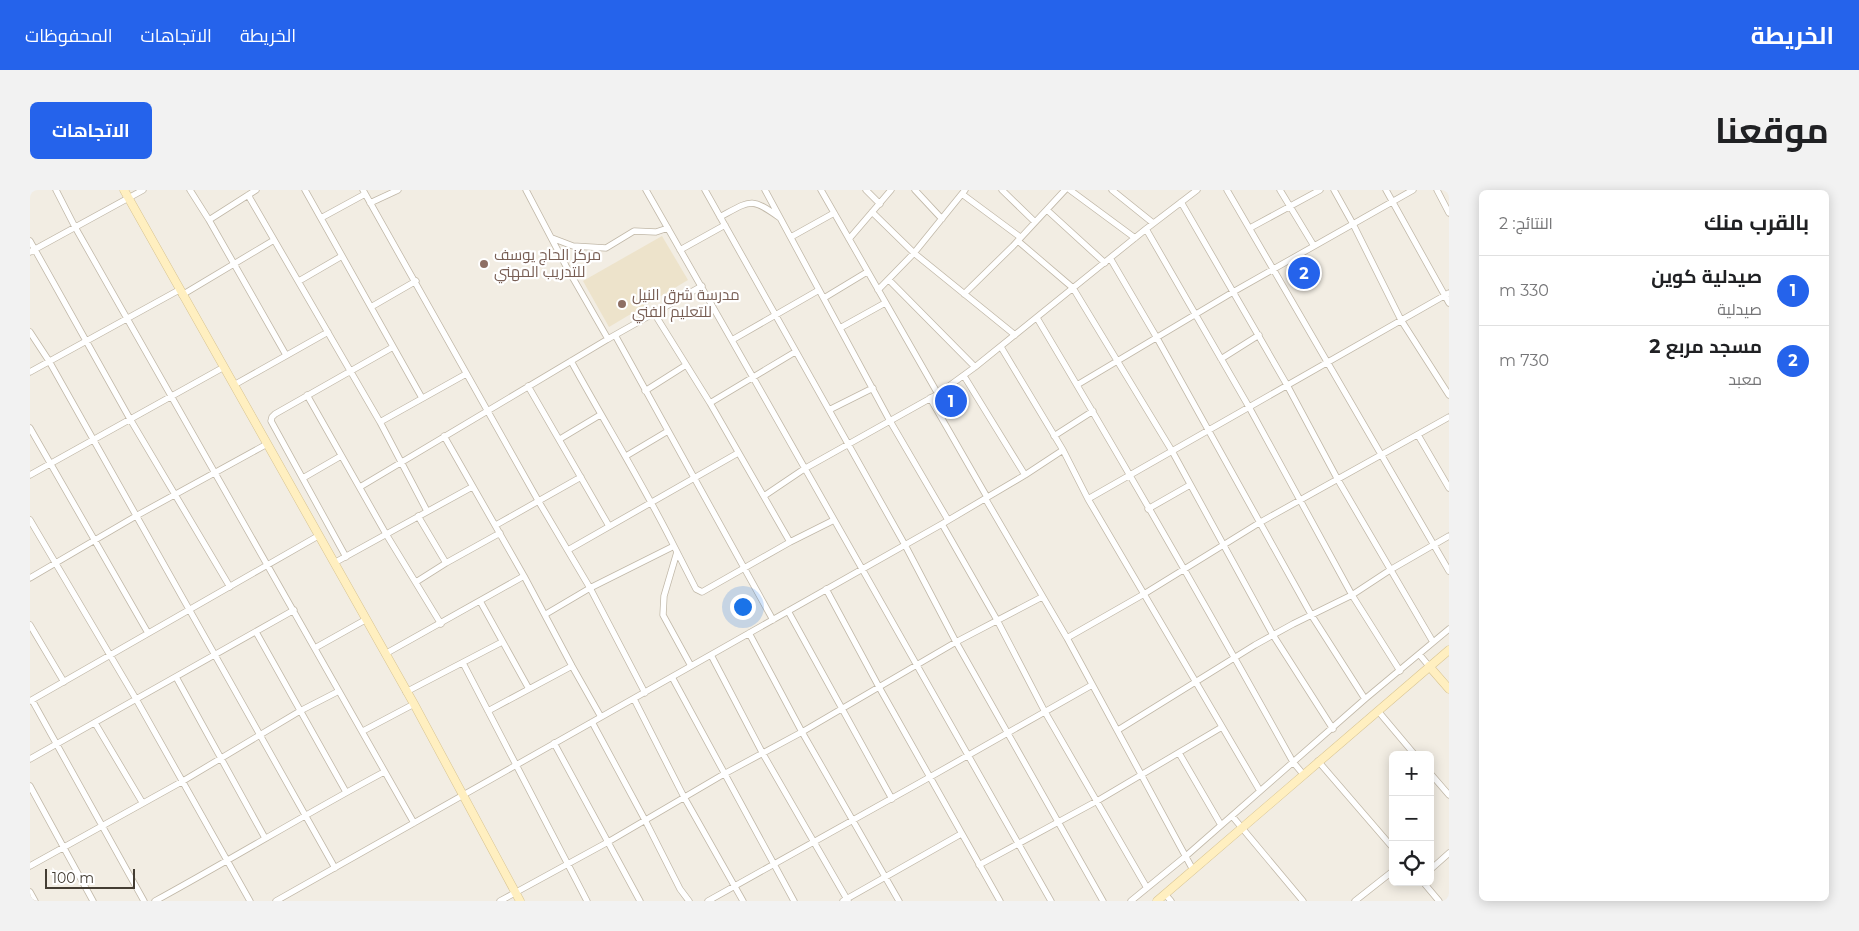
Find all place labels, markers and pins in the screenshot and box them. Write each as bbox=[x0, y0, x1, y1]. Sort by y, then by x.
place label: مركز الحاج يوسف للتدريب المهني bbox=[494, 245, 601, 284]
pin: 2 bbox=[1288, 254, 1320, 292]
marker: مركز الحاج يوسف للتدريب المهني bbox=[478, 258, 490, 270]
place label: مدرسة شرق النيل للتعليم الفني bbox=[632, 285, 740, 324]
marker: مدرسة شرق النيل للتعليم الفني bbox=[616, 298, 628, 310]
pin: 1 bbox=[935, 382, 967, 420]

